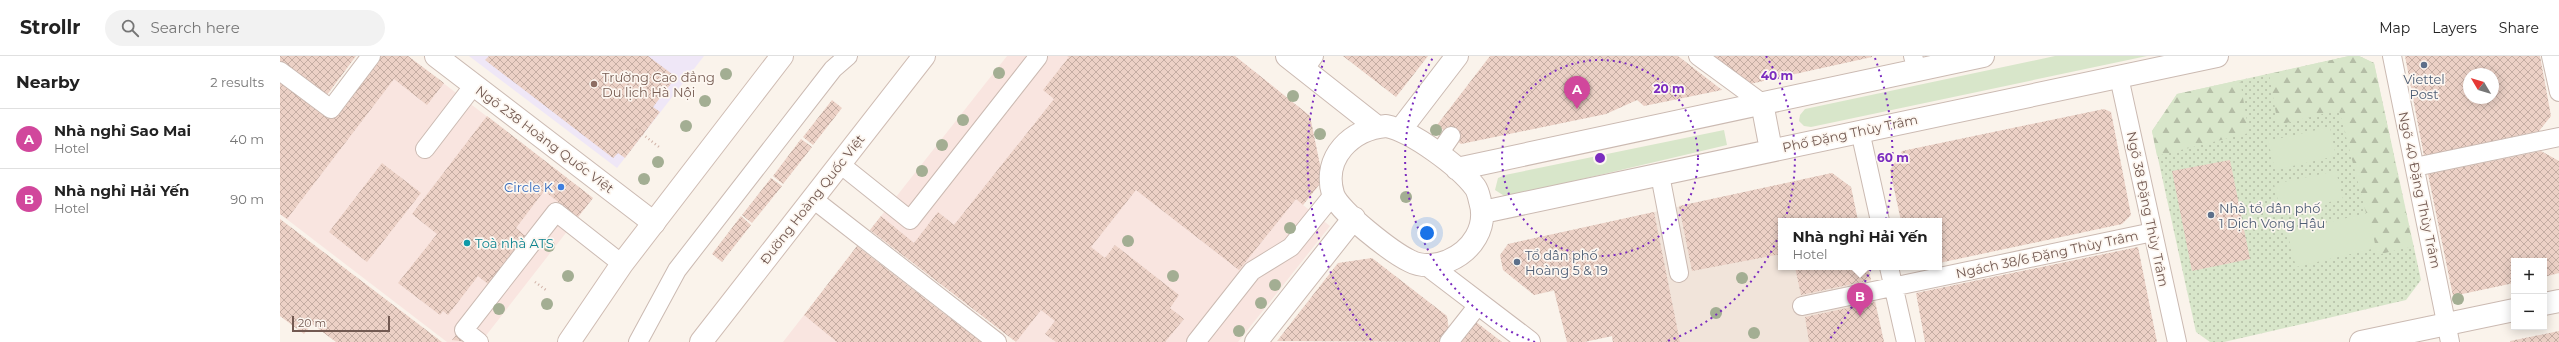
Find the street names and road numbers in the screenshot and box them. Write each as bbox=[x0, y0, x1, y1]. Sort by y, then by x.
street label: Ngõ 238 Hoàng Quốc Việt bbox=[473, 82, 617, 196]
street label: Ngõ 40 Đặng Thùy Trâm bbox=[2396, 110, 2444, 270]
street label: Phố Đặng Thùy Trâm bbox=[1781, 111, 1919, 155]
street label: Ngõ 38 Đặng Thùy Trâm bbox=[2124, 130, 2172, 288]
street label: Đường Hoàng Quốc Việt bbox=[756, 131, 868, 267]
street label: Ngách 38/6 Đặng Thùy Trâm bbox=[1954, 227, 2140, 281]

